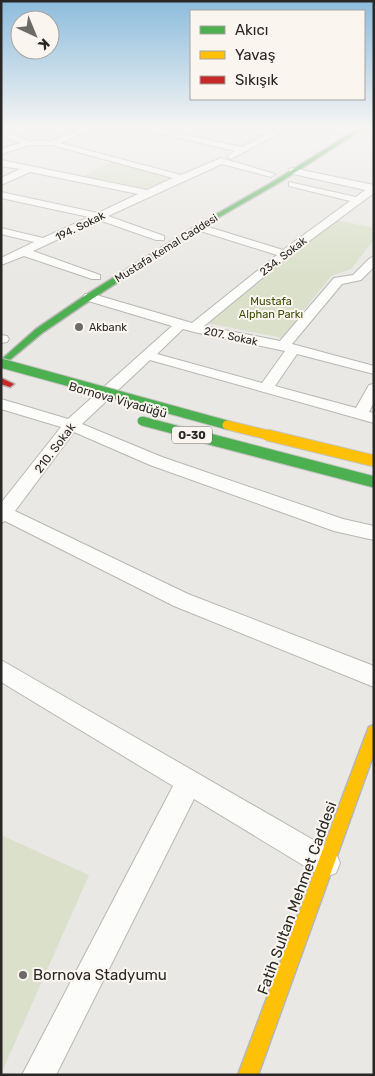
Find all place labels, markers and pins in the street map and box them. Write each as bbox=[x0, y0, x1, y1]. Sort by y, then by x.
marker: Akbank bbox=[73, 321, 85, 333]
place label: Akbank bbox=[89, 321, 127, 334]
place label: Bornova Stadyumu bbox=[33, 966, 167, 984]
marker: Bornova Stadyumu bbox=[17, 969, 29, 981]

